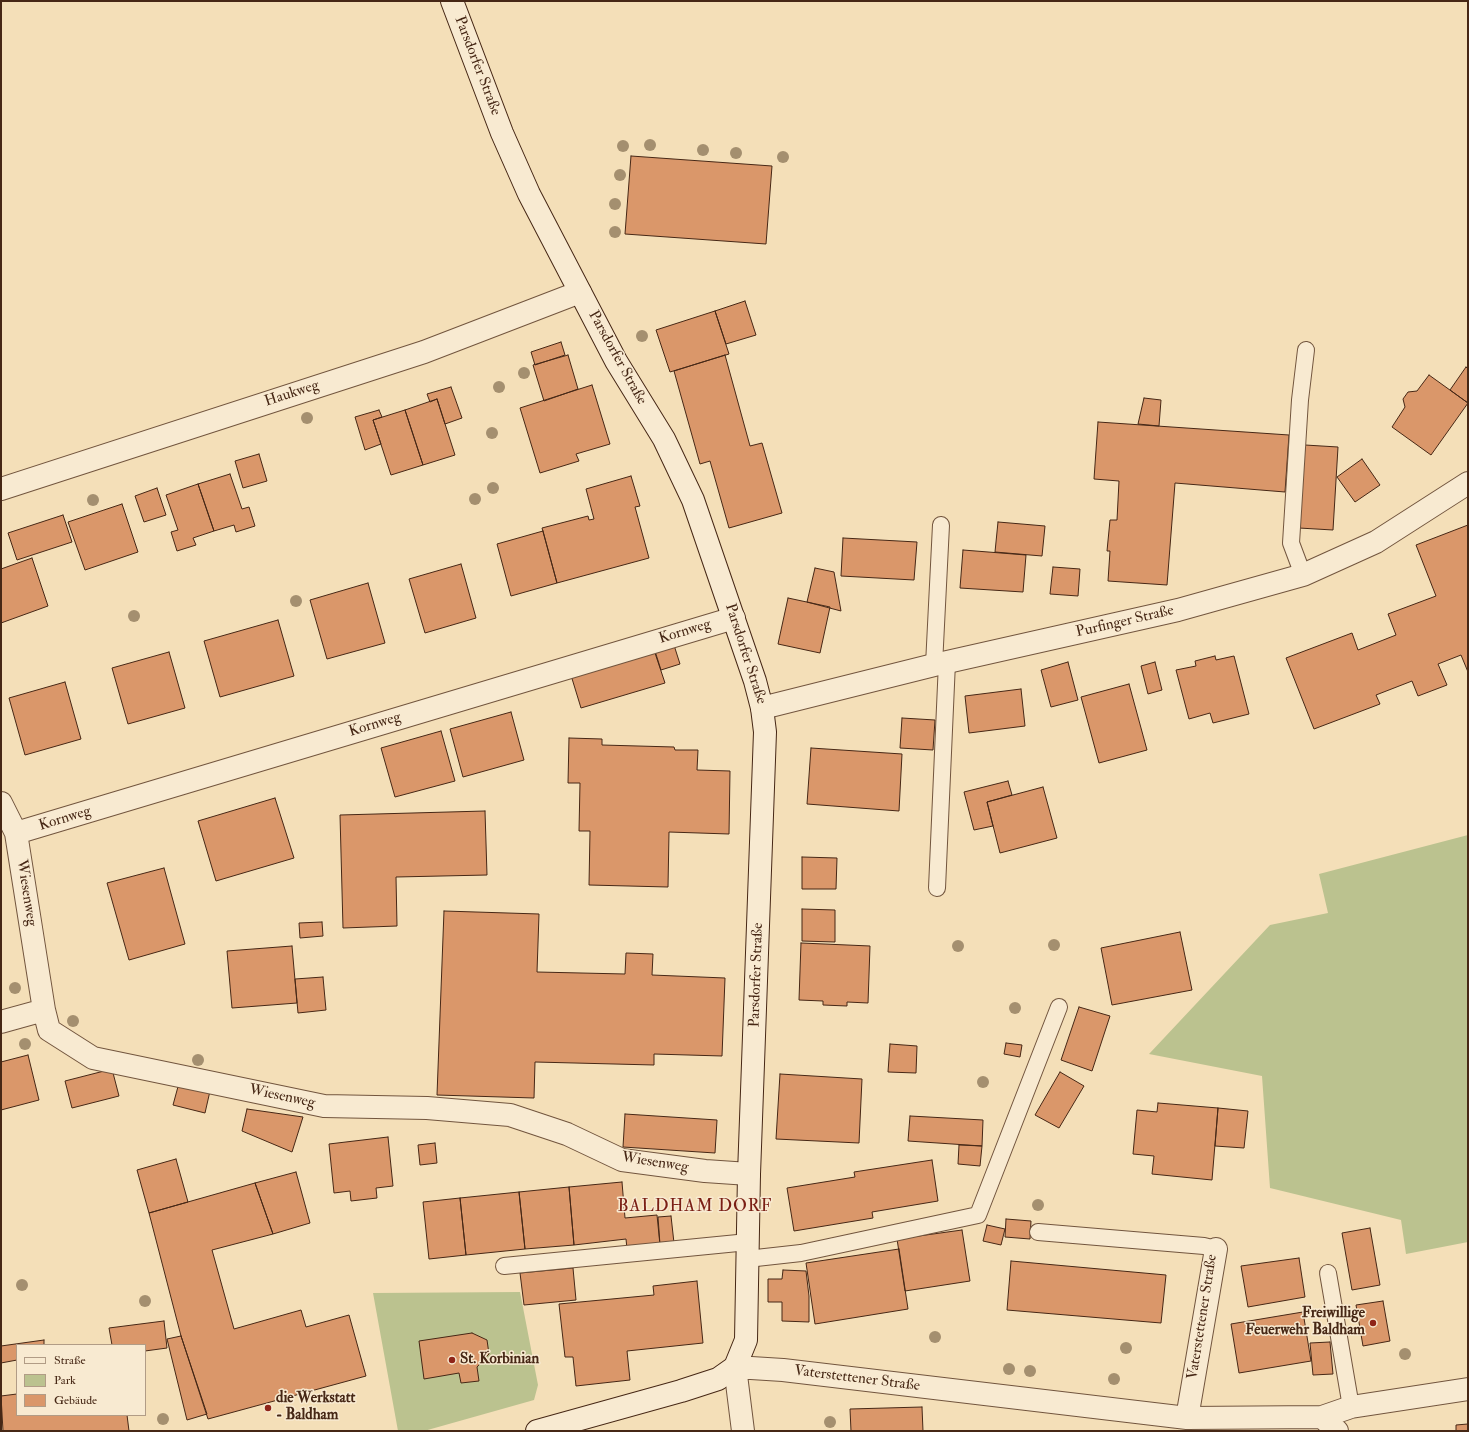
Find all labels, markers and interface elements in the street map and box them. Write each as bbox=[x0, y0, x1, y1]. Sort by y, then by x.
street label: Parsdorfer Straße bbox=[450, 14, 504, 118]
street label: Parsdorfer Straße bbox=[584, 308, 650, 408]
street label: Haukweg bbox=[263, 377, 321, 411]
street label: Parsdorfer Straße bbox=[720, 601, 770, 707]
street label: Purfinger Straße bbox=[1074, 602, 1176, 642]
street label: Kornweg bbox=[657, 616, 713, 648]
street label: Kornweg bbox=[347, 709, 403, 741]
street label: Kornweg bbox=[37, 803, 93, 835]
street label: Wiesenweg bbox=[12, 858, 40, 928]
street label: Parsdorfer Straße bbox=[746, 922, 768, 1028]
street label: Wiesenweg bbox=[247, 1081, 317, 1113]
street label: Wiesenweg bbox=[620, 1149, 690, 1177]
district label: BALDHAM DORF bbox=[617, 1197, 773, 1217]
street label: Vaterstettener Straße bbox=[1184, 1253, 1222, 1381]
place label: Freiwillige Feuerwehr Baldham bbox=[1245, 1305, 1365, 1340]
marker: Freiwillige Feuerwehr Baldham bbox=[1368, 1318, 1378, 1328]
legend bbox=[16, 1344, 146, 1416]
place label: St. Korbinian bbox=[460, 1351, 539, 1369]
text: Straße bbox=[54, 1353, 85, 1368]
marker: St. Korbinian bbox=[447, 1355, 457, 1365]
street label: Vaterstettener Straße bbox=[793, 1362, 921, 1396]
text: Park bbox=[54, 1373, 76, 1388]
place label: die Werkstatt - Baldham bbox=[276, 1390, 355, 1425]
text: Gebäude bbox=[54, 1393, 97, 1408]
marker: die Werkstatt - Baldham bbox=[263, 1403, 273, 1413]

